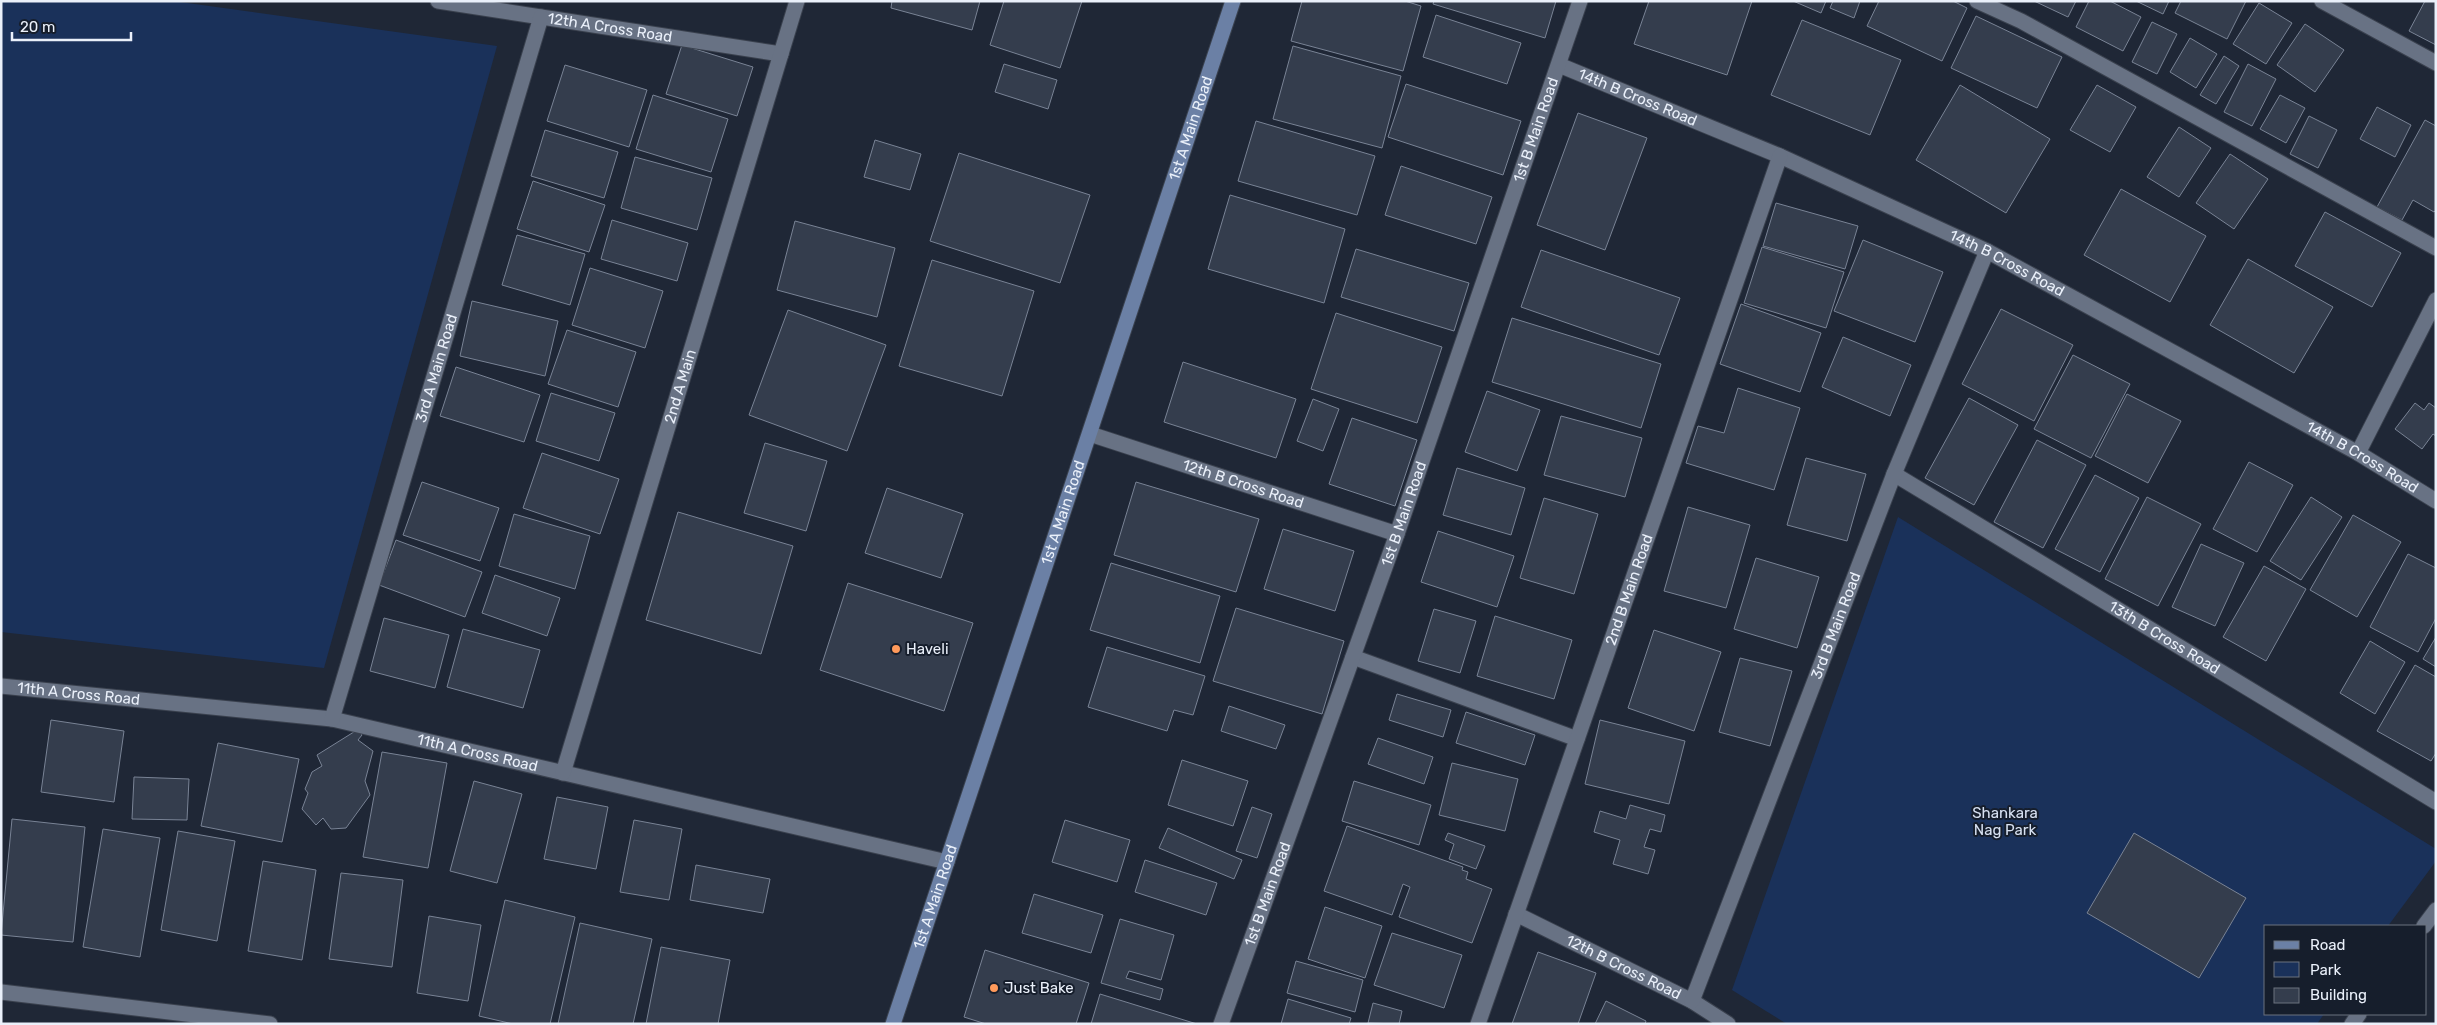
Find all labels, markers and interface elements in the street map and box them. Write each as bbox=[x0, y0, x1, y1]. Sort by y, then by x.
street label: 12th A Cross Road bbox=[547, 9, 673, 46]
scale bar bbox=[12, 10, 131, 42]
text: 20 m bbox=[20, 18, 55, 36]
street label: 14th B Cross Road bbox=[1575, 65, 1700, 130]
street label: 1st A Main Road bbox=[1165, 74, 1216, 183]
street label: 1st B Main Road bbox=[1509, 75, 1562, 185]
street label: 14th B Cross Road bbox=[1947, 226, 2067, 300]
street label: 3rd A Main Road bbox=[412, 312, 461, 425]
street label: 2nd A Main bbox=[660, 347, 700, 426]
street label: 14th B Cross Road bbox=[2303, 418, 2422, 497]
street label: 12th B Cross Road bbox=[1180, 456, 1306, 512]
street label: 1st A Main Road bbox=[1037, 458, 1089, 567]
street label: 1st B Main Road bbox=[1377, 459, 1430, 568]
street label: 2nd B Main Road bbox=[1602, 532, 1657, 647]
street label: 3rd B Main Road bbox=[1807, 570, 1865, 682]
street label: 13th B Cross Road bbox=[2106, 597, 2223, 678]
place label: Haveli bbox=[906, 640, 949, 658]
marker: Haveli bbox=[890, 643, 902, 655]
street label: 11th A Cross Road bbox=[16, 679, 141, 709]
street label: 11th A Cross Road bbox=[415, 730, 540, 776]
park label: Shankara Nag Park bbox=[1972, 804, 2038, 839]
street label: 1st B Main Road bbox=[1241, 840, 1295, 949]
street label: 1st A Main Road bbox=[910, 842, 961, 951]
legend bbox=[2264, 925, 2427, 1015]
street label: 12th B Cross Road bbox=[1563, 931, 1684, 1003]
text: Road bbox=[2310, 936, 2346, 954]
text: Park bbox=[2310, 961, 2341, 979]
place label: Just Bake bbox=[1004, 979, 1074, 997]
marker: Just Bake bbox=[988, 982, 1000, 994]
text: Building bbox=[2310, 986, 2367, 1004]

